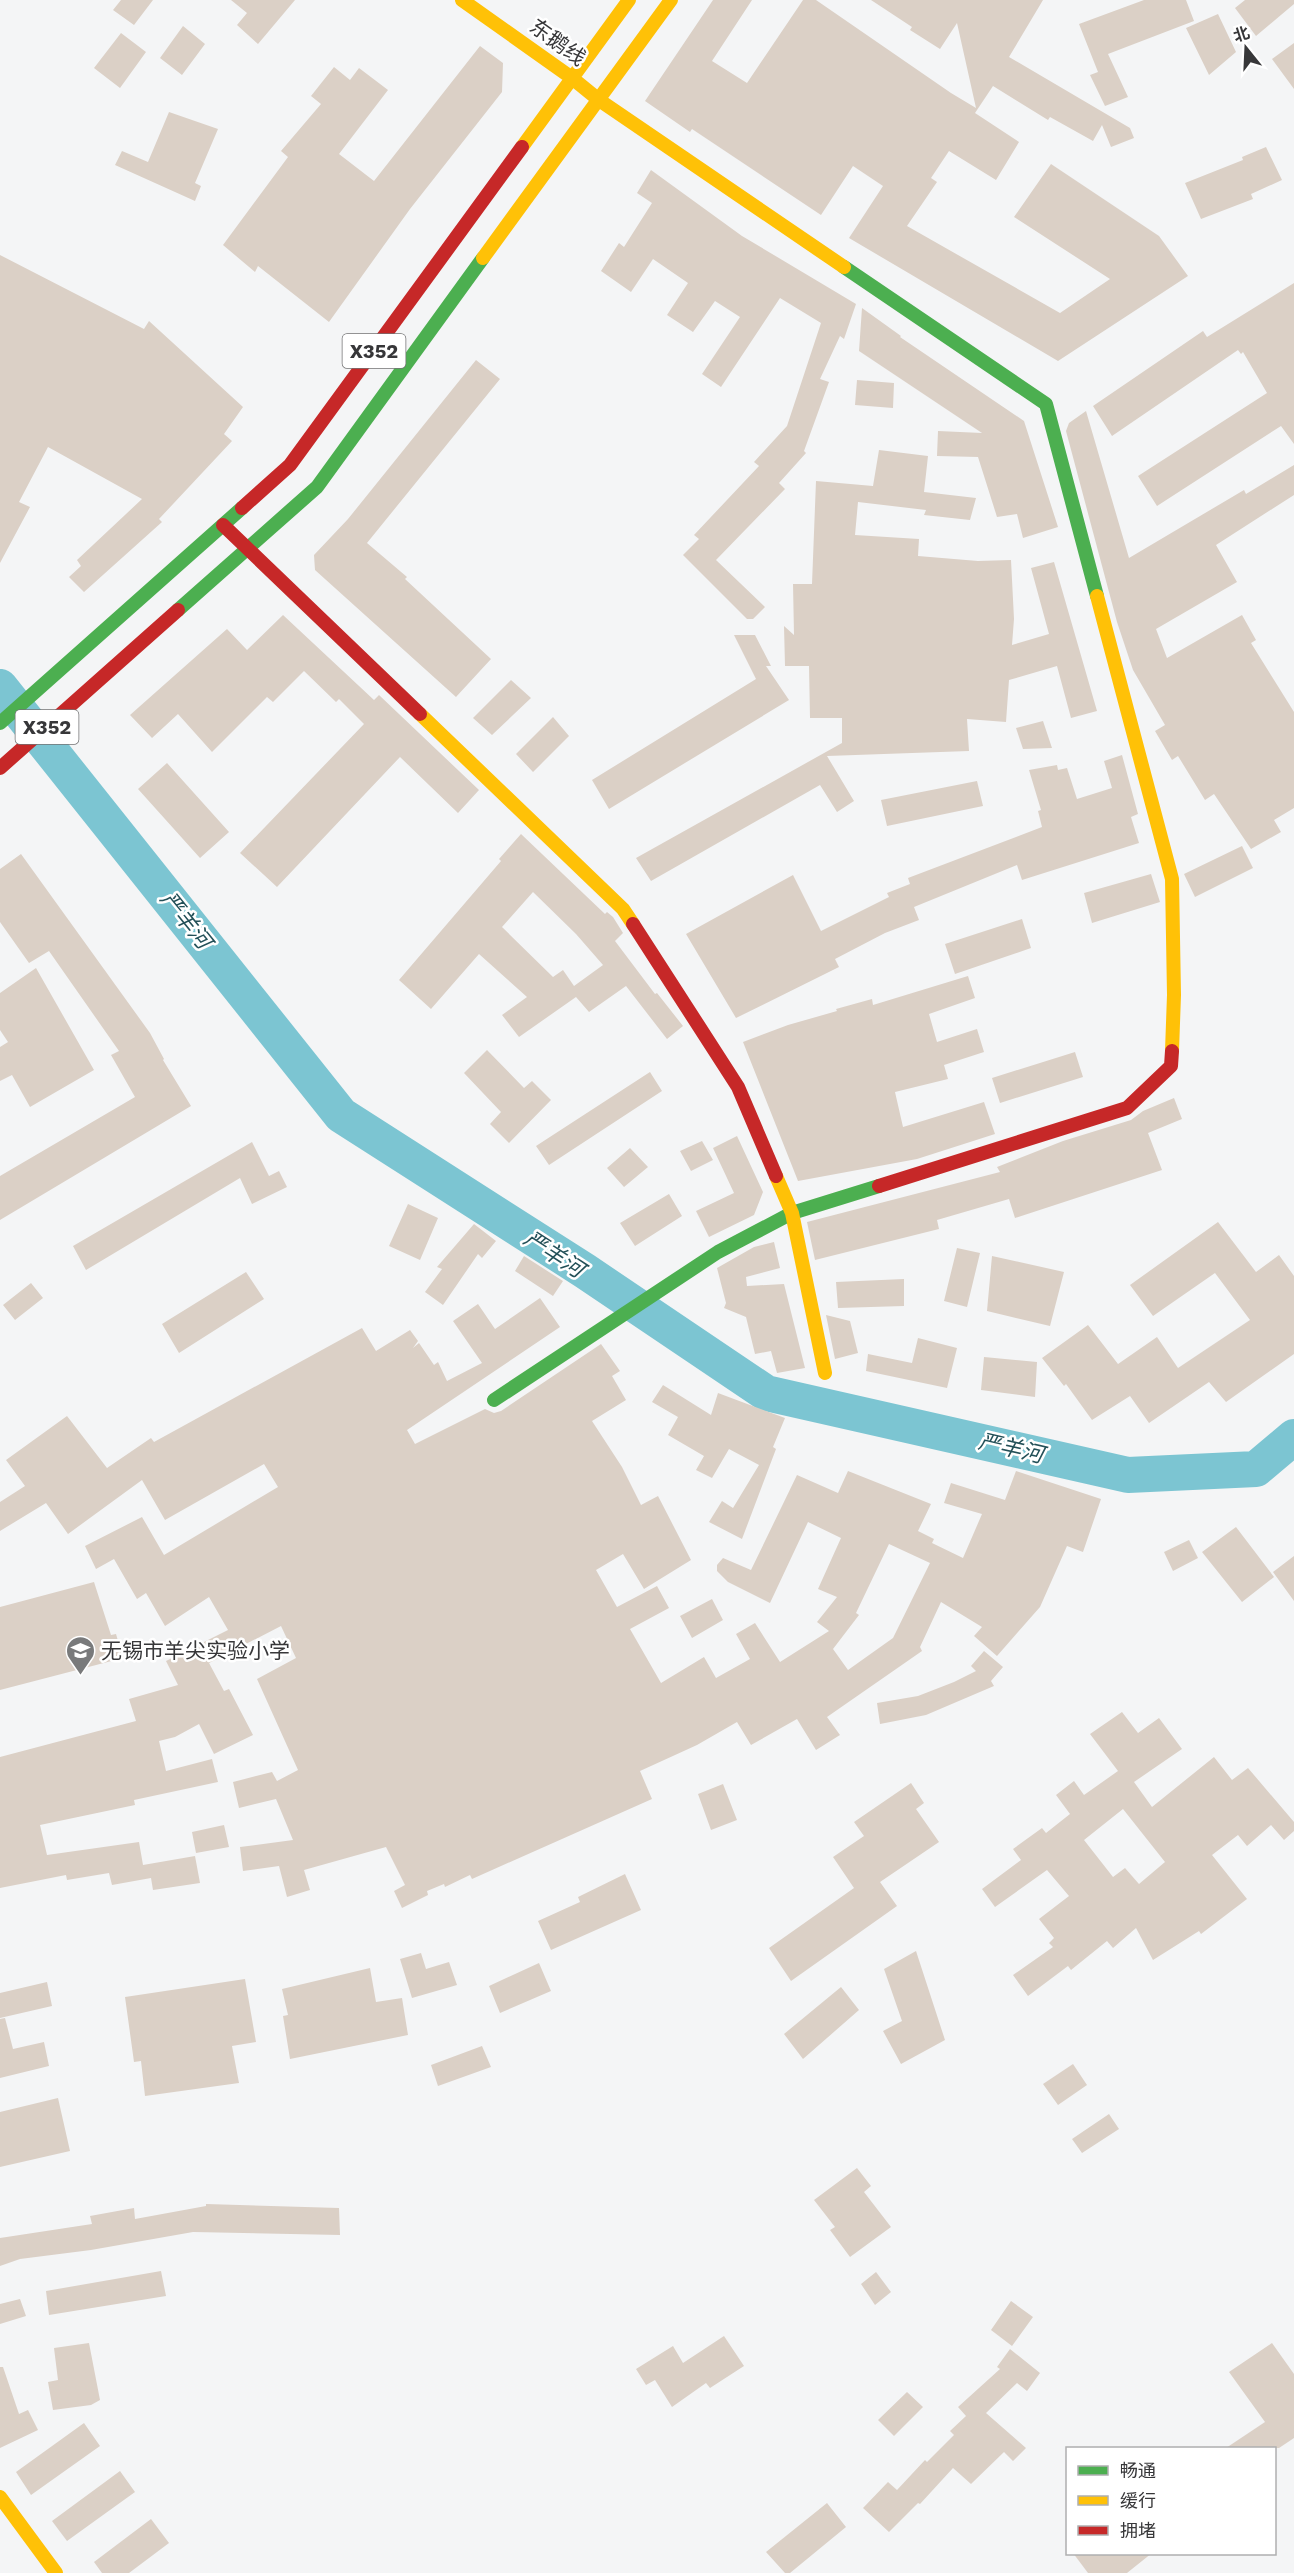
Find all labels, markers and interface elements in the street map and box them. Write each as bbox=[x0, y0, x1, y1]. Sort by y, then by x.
street label: 东鹅线 bbox=[525, 13, 591, 71]
north arrow bbox=[1216, 18, 1276, 78]
text: 北 bbox=[1231, 23, 1252, 46]
road number: X352 bbox=[342, 334, 406, 368]
road number: X352 bbox=[15, 710, 78, 744]
water label: 严羊河 bbox=[156, 886, 219, 957]
water label: 严羊河 bbox=[520, 1226, 592, 1285]
water label: 严羊河 bbox=[976, 1428, 1050, 1469]
school or university icon: 无锡市羊尖实验小学 bbox=[64, 1634, 96, 1676]
place label: 无锡市羊尖实验小学 bbox=[101, 1638, 290, 1663]
legend bbox=[1066, 2447, 1276, 2555]
text: 畅通 bbox=[1120, 2460, 1156, 2481]
text: 缓行 bbox=[1120, 2490, 1156, 2511]
text: 拥堵 bbox=[1120, 2520, 1156, 2541]

